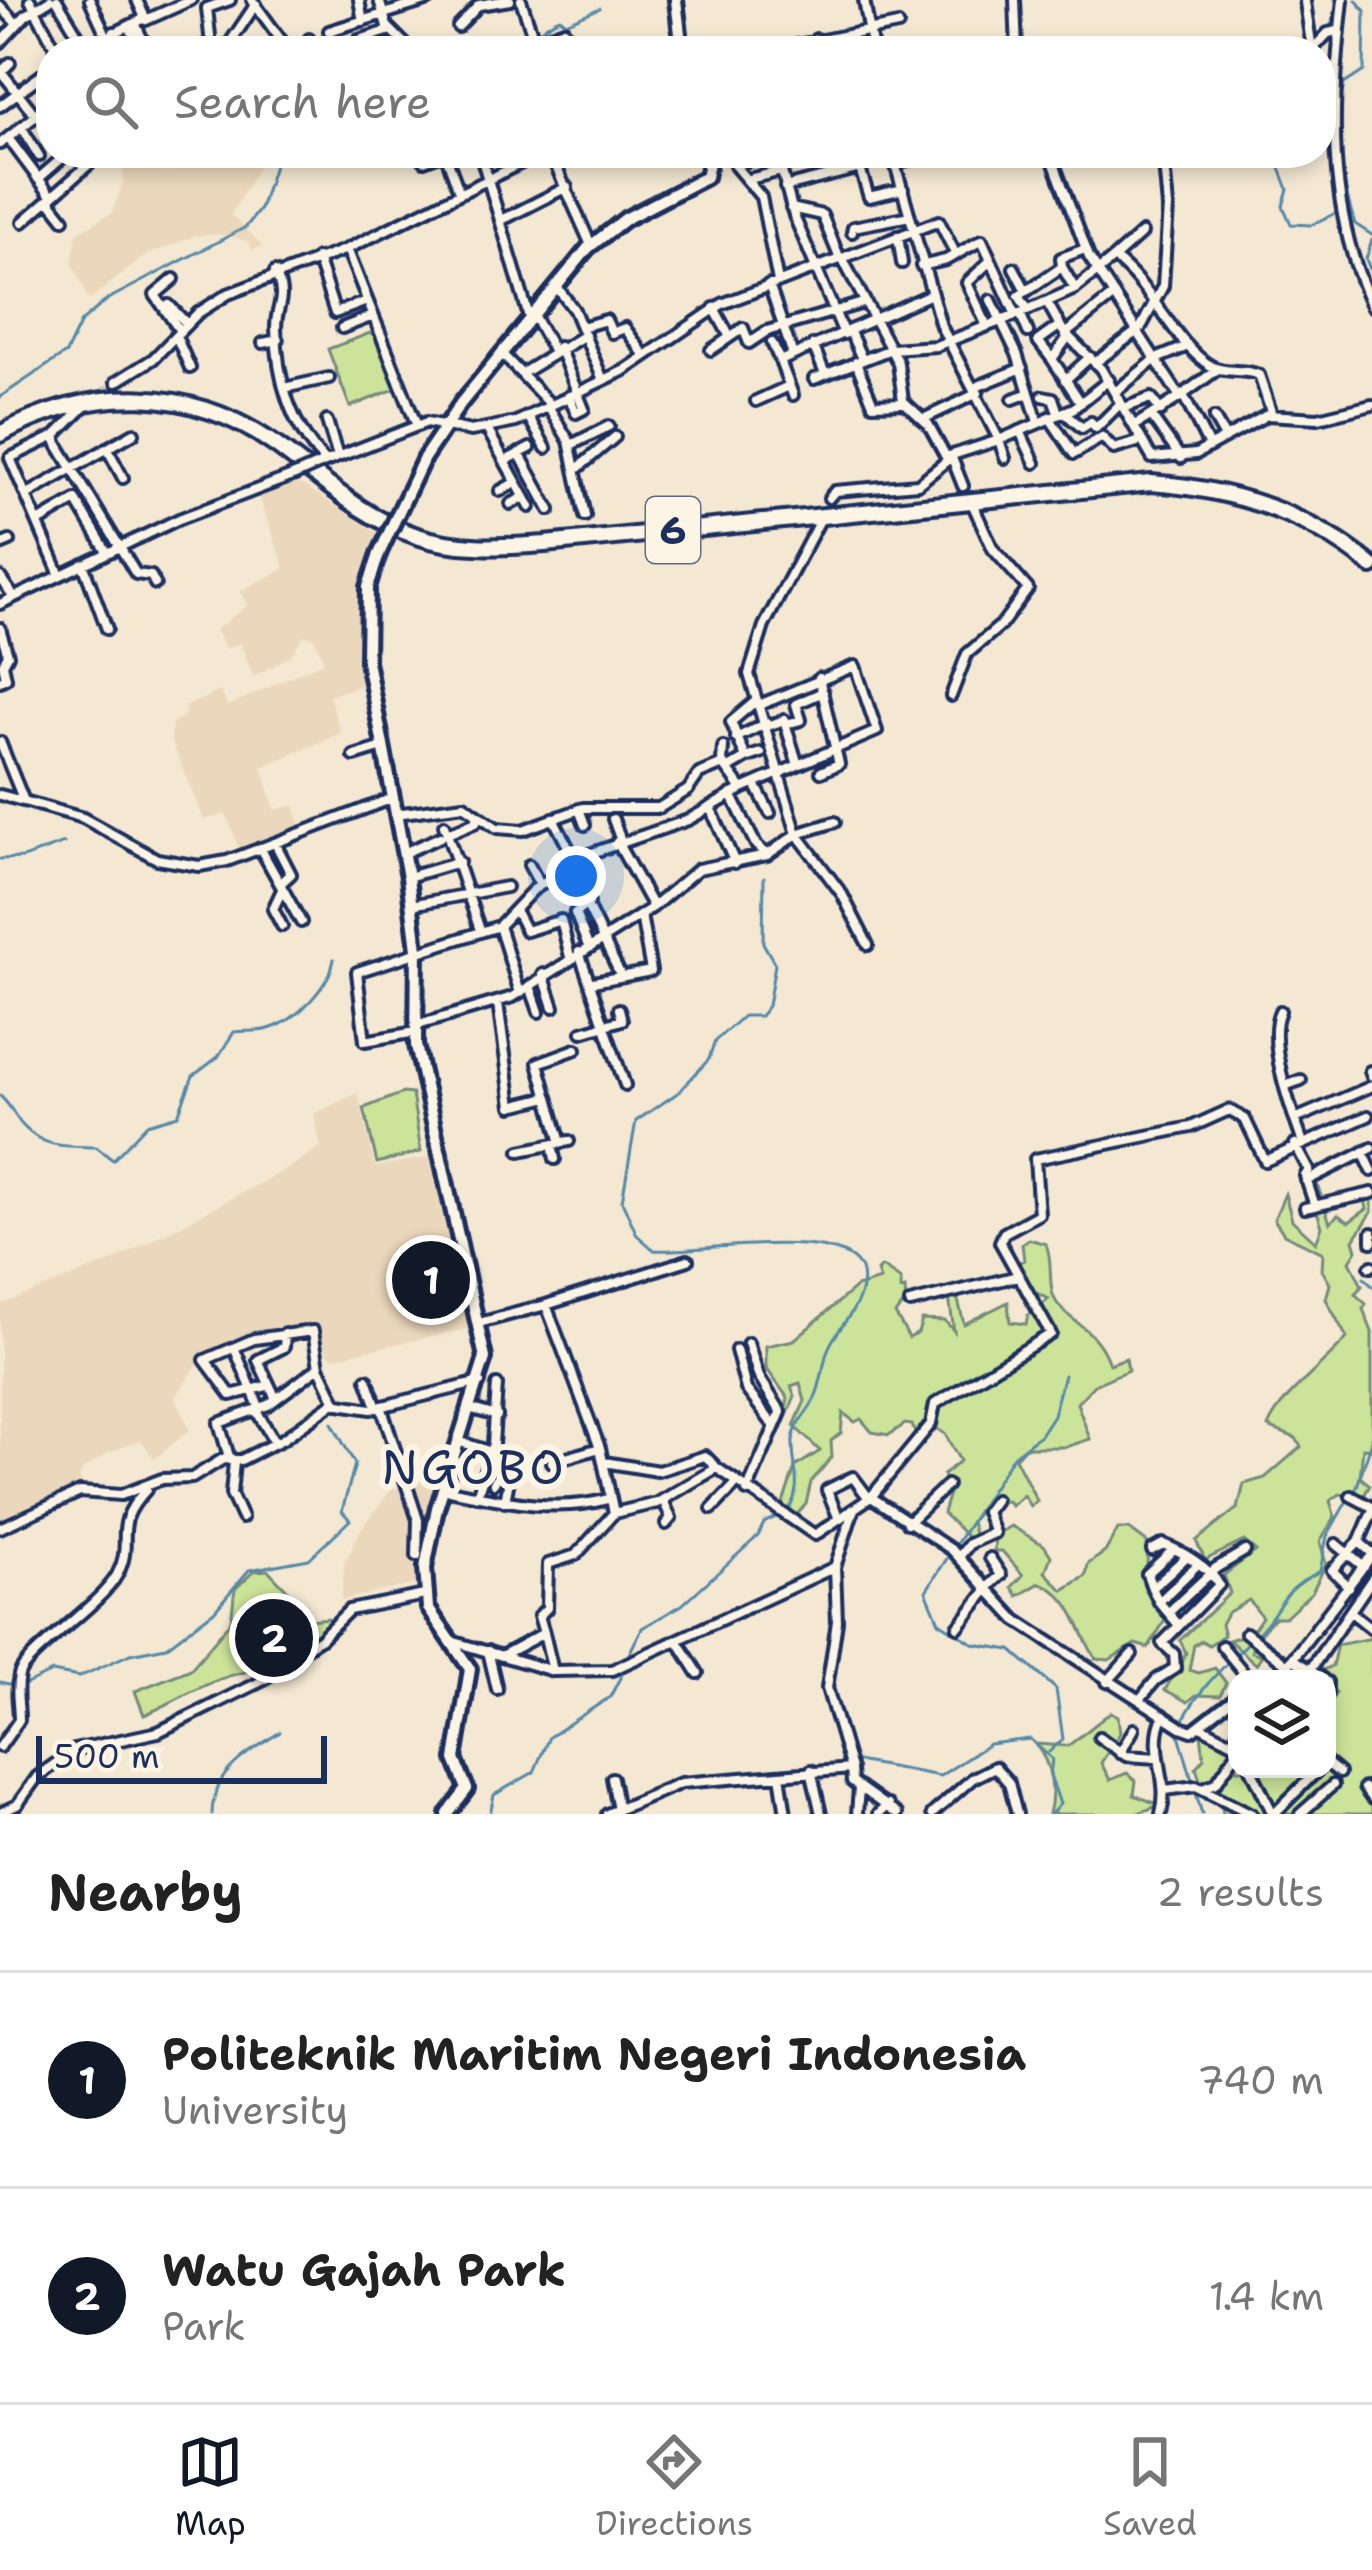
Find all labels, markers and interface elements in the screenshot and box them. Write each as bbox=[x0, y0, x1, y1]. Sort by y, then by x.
search box bbox=[36, 36, 1336, 168]
icon: search bbox=[78, 69, 144, 135]
text: Search here bbox=[174, 72, 431, 132]
road number: 6 bbox=[646, 497, 700, 563]
your location bbox=[546, 846, 606, 906]
pin: 1 bbox=[392, 1235, 470, 1325]
district label: NGOBO bbox=[381, 1435, 567, 1499]
pin: 2 bbox=[235, 1593, 313, 1683]
map controls bbox=[1228, 1670, 1336, 1778]
button: layers bbox=[1228, 1670, 1336, 1778]
scale bar bbox=[36, 1730, 327, 1783]
text: 500 m bbox=[54, 1734, 160, 1779]
text: Nearby bbox=[48, 1858, 243, 1926]
text: 2 results bbox=[1157, 1866, 1324, 1918]
text: Politeknik Maritim Negeri Indonesia bbox=[162, 2024, 1026, 2084]
text: 1 bbox=[78, 2054, 96, 2106]
text: 740 m bbox=[1197, 2054, 1324, 2106]
text: University bbox=[162, 2084, 348, 2136]
text: Watu Gajah Park bbox=[162, 2240, 566, 2300]
text: 2 bbox=[73, 2270, 101, 2322]
text: 1.4 km bbox=[1209, 2270, 1324, 2322]
text: Park bbox=[162, 2300, 246, 2352]
tab: Map bbox=[175, 2429, 246, 2546]
tab: Directions bbox=[596, 2429, 753, 2546]
tab: Saved bbox=[1103, 2429, 1197, 2546]

